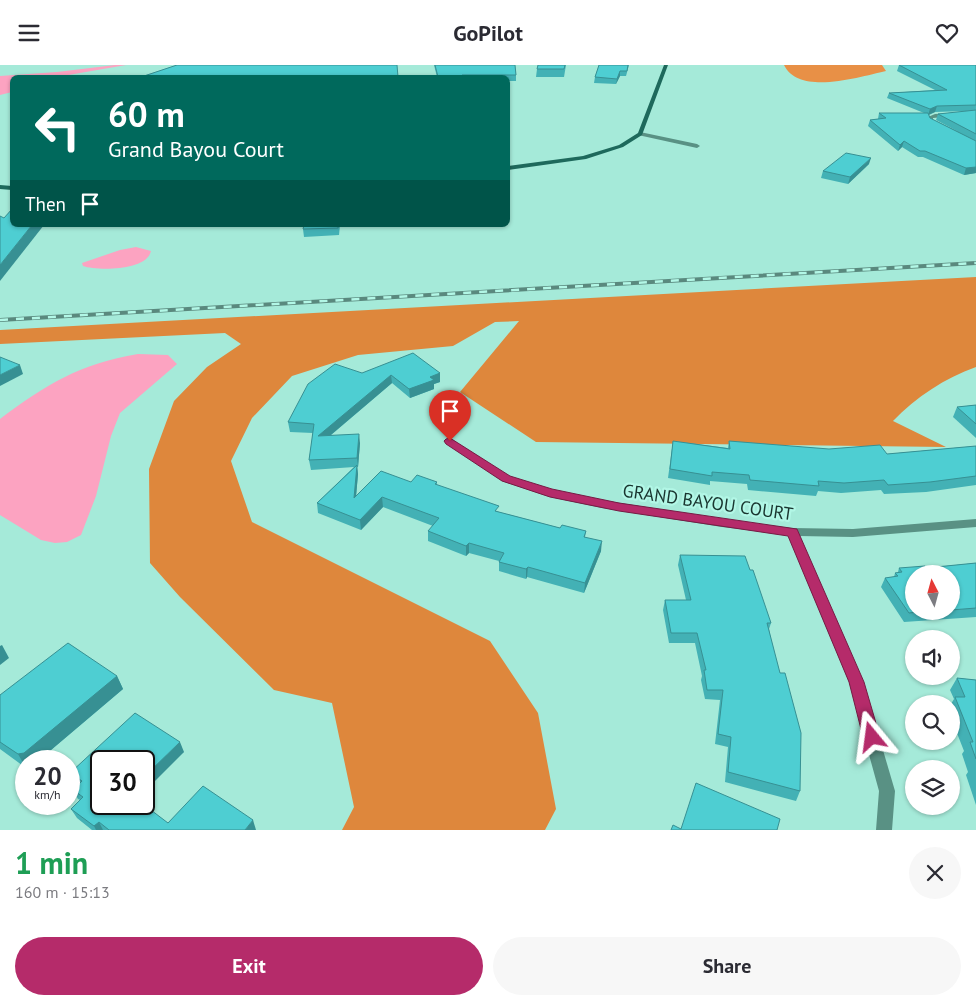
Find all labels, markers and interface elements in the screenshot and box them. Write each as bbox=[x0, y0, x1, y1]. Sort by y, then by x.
icon: menu bbox=[15, 19, 43, 47]
text: GoPilot bbox=[453, 19, 523, 47]
icon: heart bbox=[933, 19, 961, 47]
text: 60 m bbox=[108, 91, 185, 137]
icon: left bbox=[25, 95, 90, 160]
text: Grand Bayou Court bbox=[108, 135, 284, 163]
icon: arrive bbox=[76, 190, 104, 218]
text: Then bbox=[25, 192, 66, 216]
pin bbox=[429, 390, 471, 441]
icon: arrive bbox=[436, 397, 464, 425]
street label: GRAND BAYOU COURT bbox=[621, 479, 795, 525]
north arrow bbox=[905, 565, 960, 620]
map controls bbox=[905, 565, 960, 815]
button: sound bbox=[905, 630, 960, 685]
button: search bbox=[905, 695, 960, 750]
position arrow bbox=[845, 710, 897, 762]
speed limit sign: 30 bbox=[90, 750, 155, 815]
text: 20 bbox=[33, 760, 62, 792]
button: layers bbox=[905, 760, 960, 815]
text: km/h bbox=[34, 787, 61, 802]
text: 1 min bbox=[15, 843, 88, 882]
button: close bbox=[909, 847, 961, 899]
text: 160 m · 15:13 bbox=[15, 882, 110, 902]
button: Exit bbox=[15, 937, 483, 995]
button: Share bbox=[493, 937, 961, 995]

